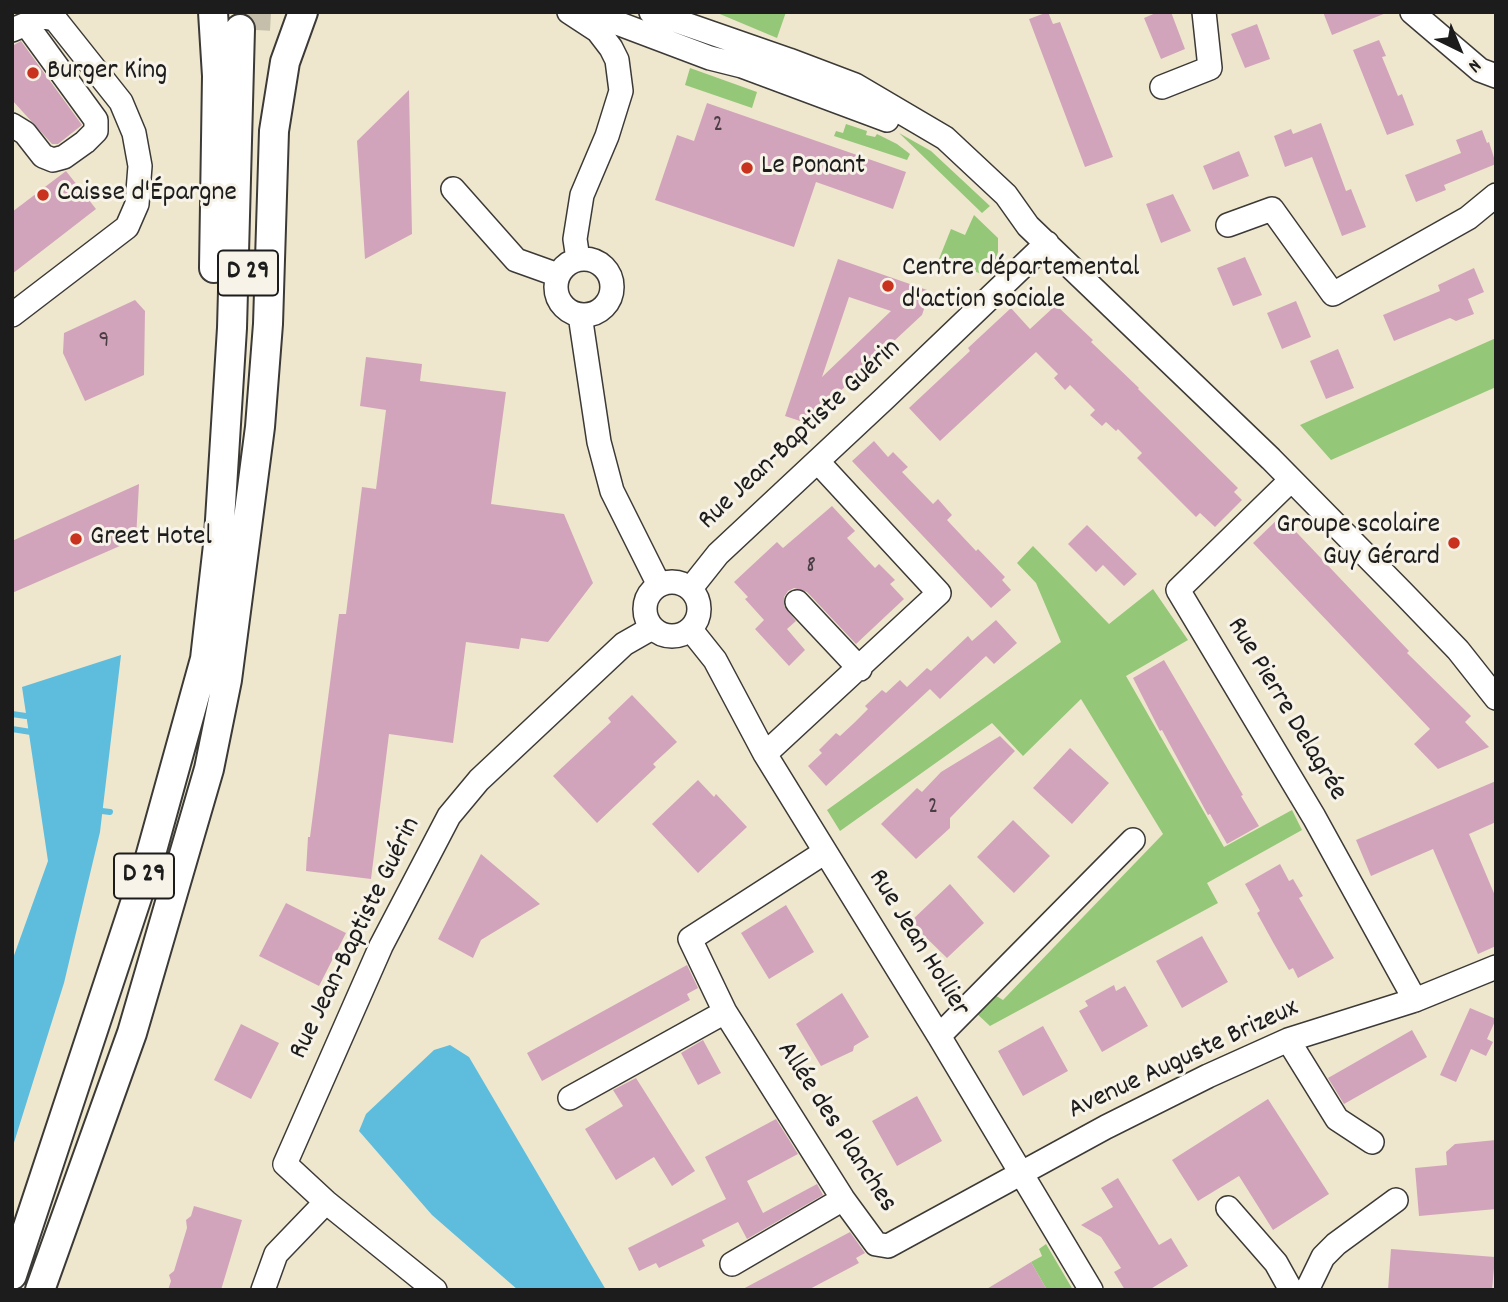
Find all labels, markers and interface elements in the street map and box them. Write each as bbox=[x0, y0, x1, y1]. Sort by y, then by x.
north arrow bbox=[1424, 14, 1494, 84]
text: N bbox=[1461, 52, 1486, 78]
place label: Burger King bbox=[47, 56, 167, 90]
marker: Burger King bbox=[25, 65, 41, 81]
house number: 2 bbox=[713, 113, 723, 141]
place label: Le Ponant bbox=[761, 151, 866, 185]
marker: Le Ponant bbox=[739, 160, 755, 176]
place label: Caisse d'Épargne bbox=[57, 178, 237, 212]
marker: Caisse d'Épargne bbox=[35, 187, 51, 203]
road number: D 29 bbox=[218, 250, 278, 296]
place label: Centre départemental d'action sociale bbox=[902, 253, 1139, 319]
marker: Centre départemental d'action sociale bbox=[880, 278, 896, 294]
house number: 9 bbox=[99, 329, 109, 357]
street label: Rue Jean-Baptiste Guérin bbox=[693, 333, 909, 539]
place label: Groupe scolaire Guy Gérard bbox=[1276, 510, 1440, 576]
place label: Greet Hotel bbox=[90, 522, 212, 556]
marker: Greet Hotel bbox=[68, 531, 84, 547]
marker: Groupe scolaire Guy Gérard bbox=[1446, 535, 1462, 551]
house number: 8 bbox=[806, 554, 816, 582]
street label: Rue Pierre Delagrée bbox=[1217, 612, 1353, 808]
house number: 2 bbox=[928, 795, 938, 823]
street label: Rue Jean-Baptiste Guérin bbox=[284, 813, 430, 1065]
road number: D 29 bbox=[114, 854, 174, 898]
street label: Rue Jean Hollier bbox=[858, 864, 976, 1024]
street label: Avenue Auguste Brizeux bbox=[1064, 993, 1304, 1129]
street label: Allée des Planches bbox=[767, 1036, 903, 1220]

